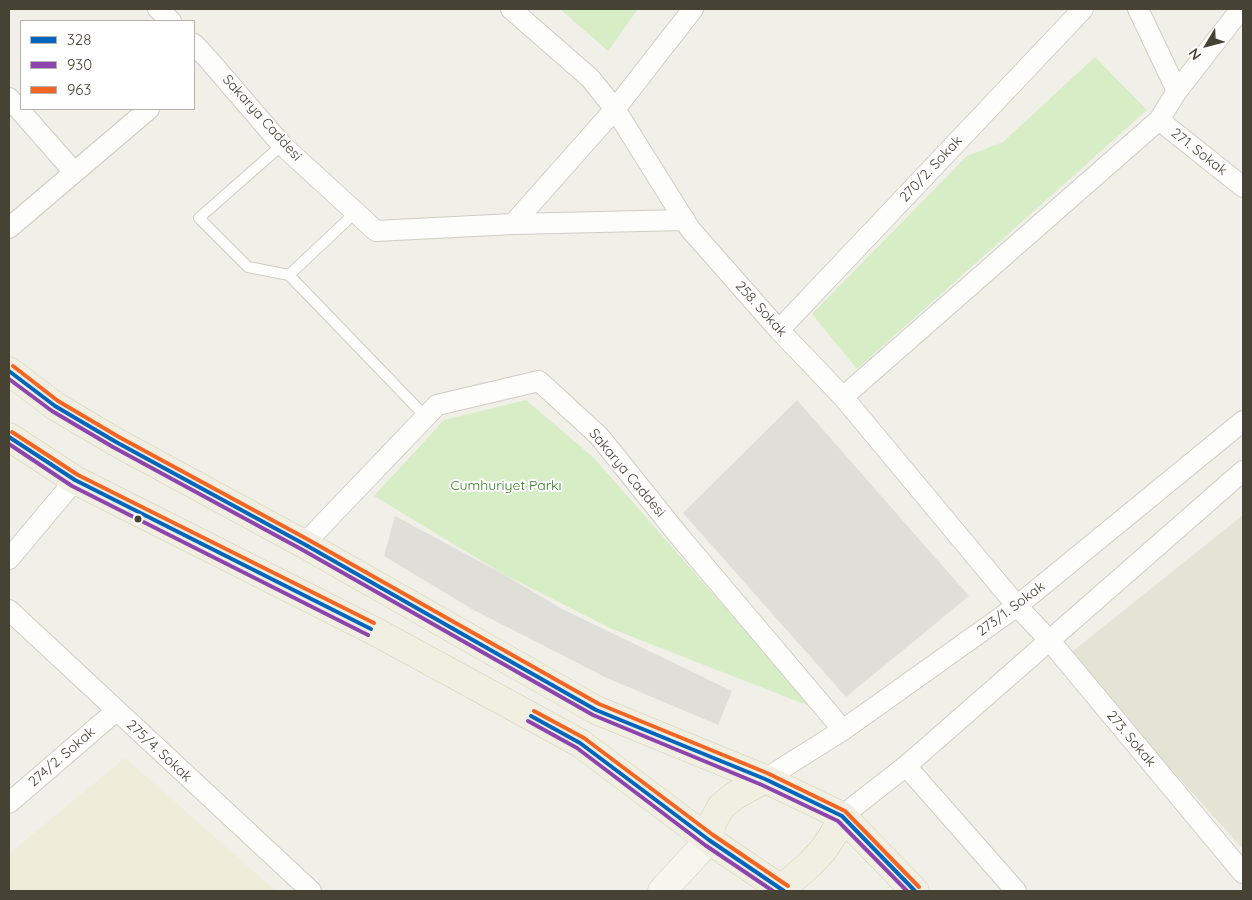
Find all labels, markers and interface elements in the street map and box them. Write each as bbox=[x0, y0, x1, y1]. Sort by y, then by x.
legend bbox=[20, 20, 195, 110]
north arrow bbox=[1182, 20, 1232, 70]
text: 328 bbox=[67, 30, 91, 49]
text: N bbox=[1185, 45, 1205, 64]
text: 930 bbox=[67, 55, 92, 74]
street label: Sakarya Caddesi bbox=[219, 72, 305, 164]
text: 963 bbox=[67, 80, 91, 99]
street label: 271. Sokak bbox=[1168, 125, 1230, 179]
street label: 270/2. Sokak bbox=[896, 132, 966, 206]
street label: 258. Sokak bbox=[732, 278, 790, 340]
street label: Sakarya Caddesi bbox=[585, 425, 669, 521]
park label: Cumhuriyet Parkı bbox=[450, 478, 562, 494]
unlabelled marker bbox=[133, 514, 143, 524]
street label: 273/1. Sokak bbox=[974, 578, 1048, 640]
street label: 273. Sokak bbox=[1103, 708, 1159, 770]
street label: 275/4. Sokak bbox=[123, 717, 195, 785]
street label: 274/2. Sokak bbox=[25, 724, 99, 790]

